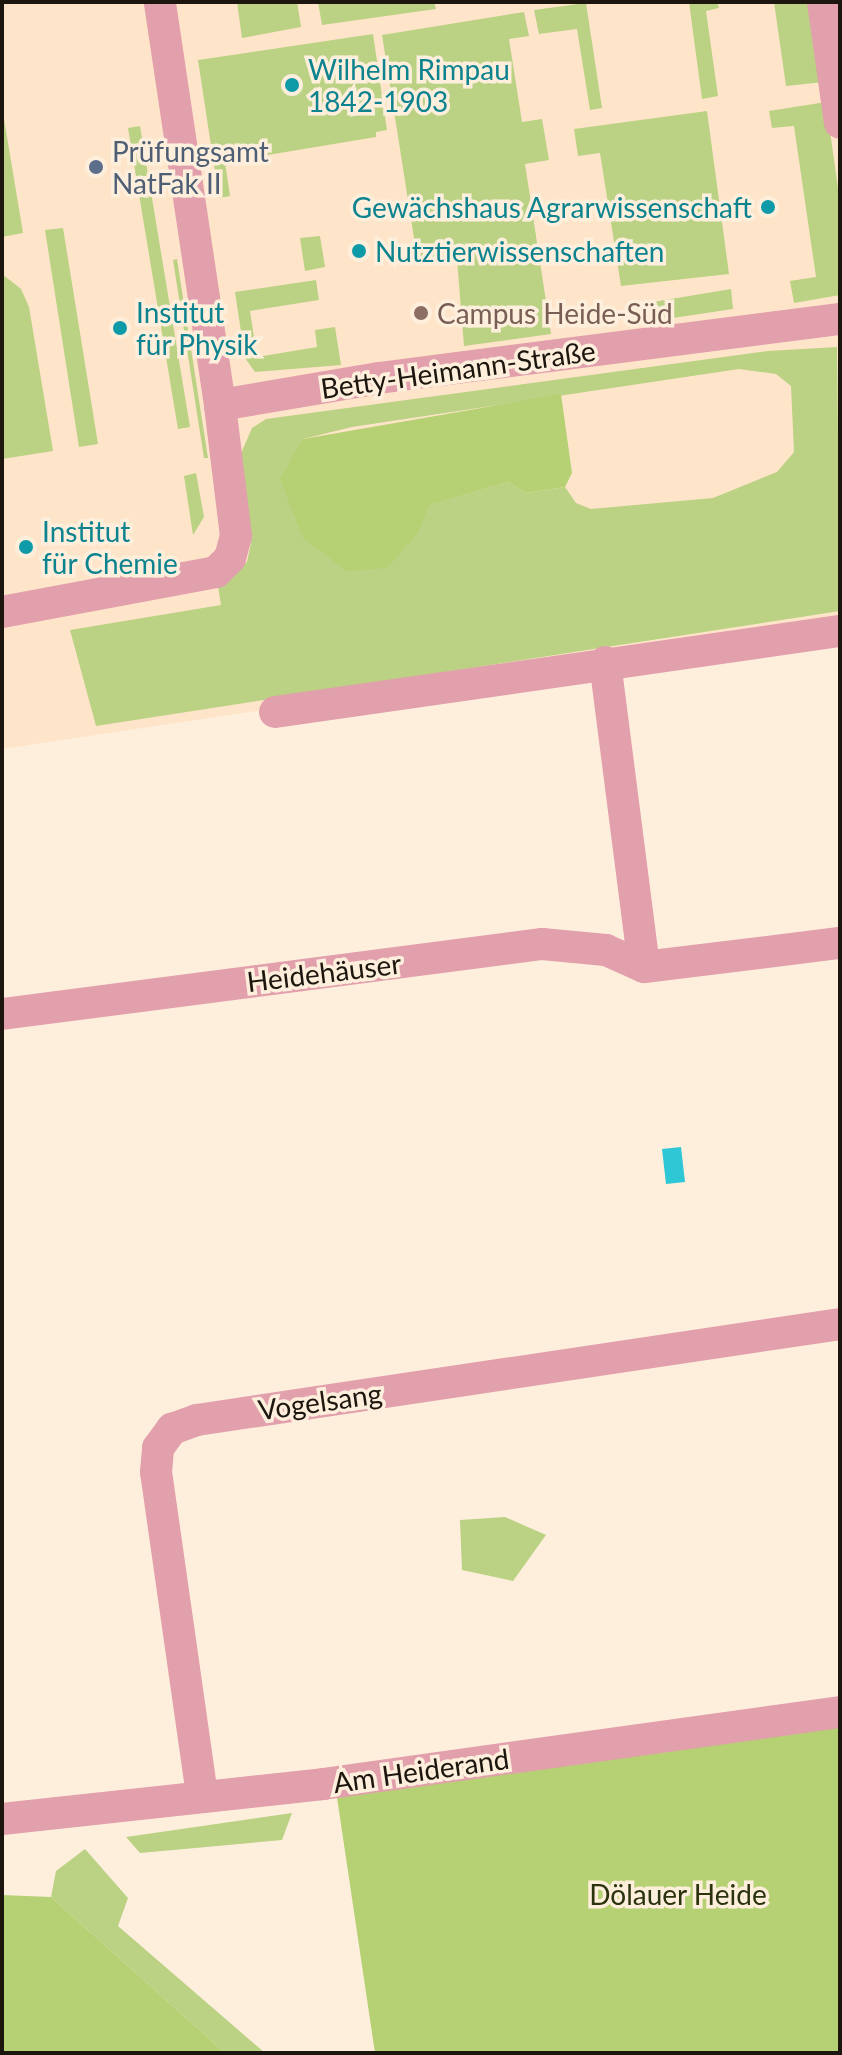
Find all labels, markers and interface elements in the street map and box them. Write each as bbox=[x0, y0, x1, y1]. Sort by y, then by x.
place label: Wilhelm Rimpau 1842-1903 bbox=[308, 52, 510, 118]
marker: Wilhelm Rimpau 1842-1903 bbox=[283, 76, 301, 94]
place label: Prüfungsamt NatFak II bbox=[112, 134, 269, 200]
marker: Prüfungsamt NatFak II bbox=[87, 158, 105, 176]
place label: Gewächshaus Agrarwissenschaft bbox=[351, 190, 752, 224]
marker: Gewächshaus Agrarwissenschaft bbox=[759, 198, 777, 216]
place label: Nutztierwissenschaften bbox=[375, 234, 664, 268]
marker: Nutztierwissenschaften bbox=[350, 242, 368, 260]
place label: Institut für Physik bbox=[136, 295, 258, 361]
place label: Campus Heide-Süd bbox=[437, 296, 673, 330]
marker: Campus Heide-Süd bbox=[412, 304, 430, 322]
marker: Institut für Physik bbox=[111, 319, 129, 337]
street label: Betty-Heimann-Straße bbox=[318, 333, 598, 405]
place label: Institut für Chemie bbox=[42, 514, 178, 580]
marker: Institut für Chemie bbox=[17, 538, 35, 556]
street label: Heidehäuser bbox=[245, 946, 403, 998]
street label: Vogelsang bbox=[256, 1376, 384, 1426]
street label: Am Heiderand bbox=[331, 1741, 511, 1799]
park label: Dölauer Heide bbox=[589, 1877, 767, 1911]

